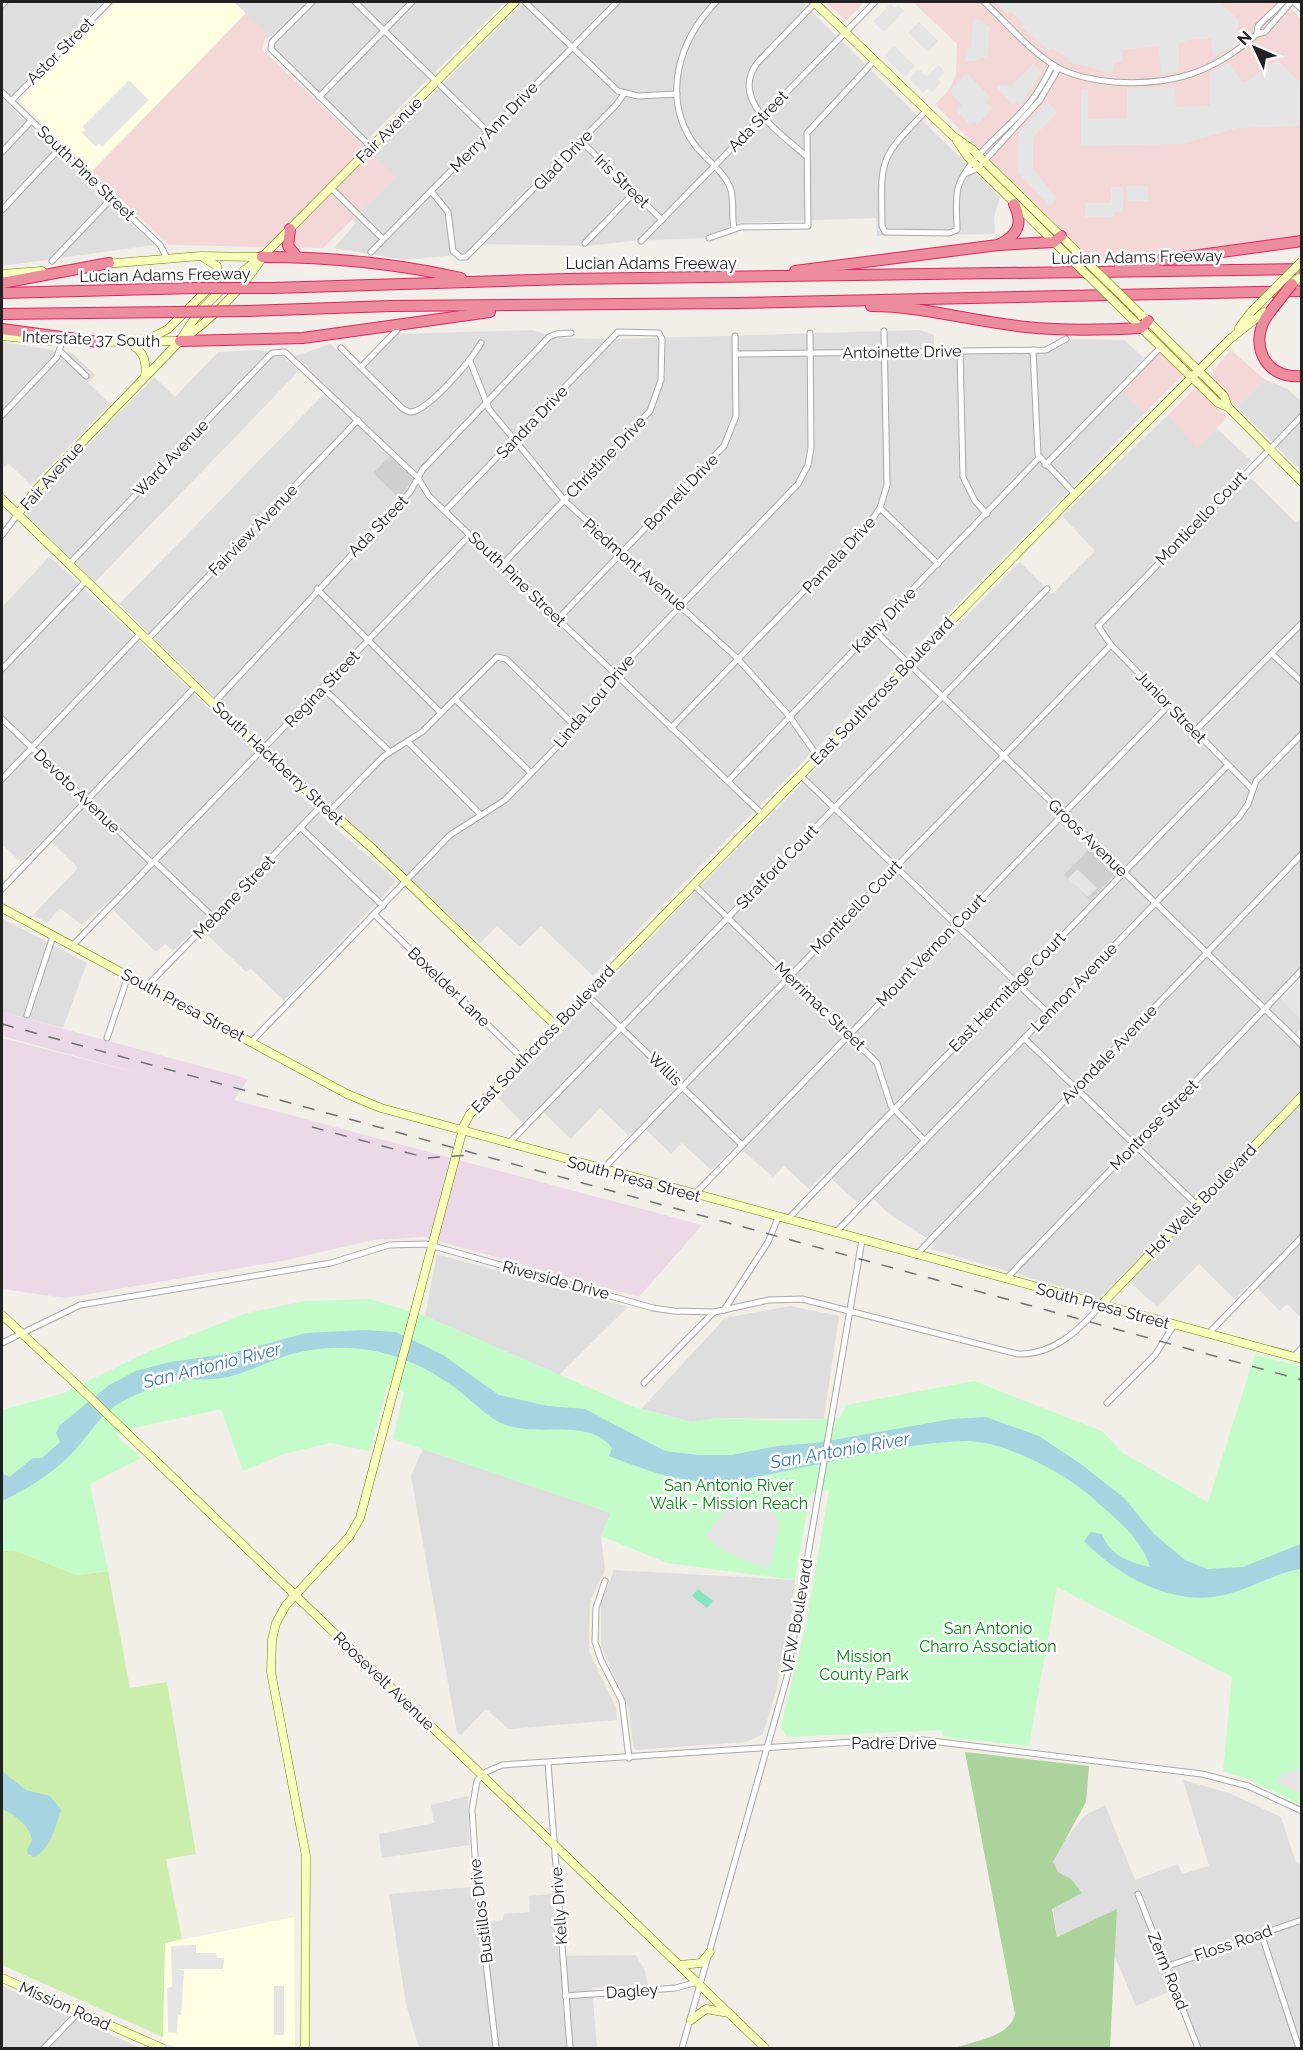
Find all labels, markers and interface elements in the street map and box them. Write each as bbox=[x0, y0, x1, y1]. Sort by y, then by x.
street label: Astor Street bbox=[23, 13, 98, 88]
north arrow bbox=[1225, 18, 1285, 78]
text: N bbox=[1233, 27, 1256, 49]
street label: Merry Ann Drive bbox=[446, 78, 542, 176]
street label: Ada Street bbox=[724, 86, 792, 156]
street label: Fair Avenue bbox=[352, 93, 426, 167]
street label: South Pine Street bbox=[33, 122, 139, 225]
street label: Glad Drive bbox=[530, 126, 596, 194]
street label: Iris Street bbox=[590, 150, 654, 212]
street label: Lucian Adams Freeway bbox=[1051, 246, 1223, 268]
street label: Lucian Adams Freeway bbox=[565, 254, 737, 273]
street label: Lucian Adams Freeway bbox=[79, 264, 251, 286]
street label: Interstate 37 South bbox=[22, 327, 160, 351]
street label: Antoinette Drive bbox=[842, 341, 962, 363]
street label: Sandra Drive bbox=[492, 381, 572, 463]
street label: Christine Drive bbox=[562, 412, 650, 502]
street label: Ward Avenue bbox=[130, 416, 212, 500]
street label: Fair Avenue bbox=[16, 438, 88, 514]
street label: Bonnell Drive bbox=[640, 450, 722, 534]
street label: Monticello Court bbox=[1151, 467, 1251, 569]
street label: Fairview Avenue bbox=[205, 480, 301, 580]
street label: Ada Street bbox=[344, 491, 412, 561]
street label: Pamela Drive bbox=[799, 513, 879, 597]
street label: Piedmont Avenue bbox=[579, 515, 691, 615]
street label: South Pine Street bbox=[464, 528, 570, 631]
street label: Kathy Drive bbox=[848, 583, 920, 657]
street label: East Southcross Boulevard bbox=[806, 613, 958, 769]
street label: Regina Street bbox=[281, 646, 364, 731]
street label: Linda Lou Drive bbox=[550, 651, 638, 751]
street label: Junior Street bbox=[1132, 667, 1211, 748]
street label: South Hackberry Street bbox=[208, 697, 348, 829]
street label: Devoto Avenue bbox=[30, 745, 124, 837]
street label: Groos Avenue bbox=[1044, 795, 1132, 881]
street label: Stratford Court bbox=[732, 821, 822, 913]
street label: Mebane Street bbox=[189, 851, 279, 943]
street label: Monticello Court bbox=[806, 856, 906, 958]
street label: Mount Vernon Court bbox=[872, 889, 990, 1010]
street label: East Hermitage Court bbox=[945, 928, 1069, 1056]
street label: Lennon Avenue bbox=[1027, 939, 1121, 1035]
street label: Boxelder Lane bbox=[404, 943, 494, 1031]
street label: Merrimac Street bbox=[771, 958, 870, 1054]
street label: East Southcross Boulevard bbox=[467, 961, 619, 1117]
street label: South Presa Street bbox=[118, 964, 249, 1046]
street label: Avondale Avenue bbox=[1057, 1001, 1161, 1107]
street label: Willis bbox=[644, 1048, 686, 1090]
street label: Montrose Street bbox=[1106, 1075, 1202, 1174]
street label: Hot Wells Boulevard bbox=[1142, 1140, 1260, 1262]
street label: South Presa Street bbox=[565, 1152, 703, 1206]
street label: Riverside Drive bbox=[500, 1257, 612, 1303]
street label: South Presa Street bbox=[1034, 1279, 1172, 1333]
water label: San Antonio River bbox=[140, 1338, 284, 1393]
water label: San Antonio River bbox=[768, 1427, 912, 1473]
park label: San Antonio River Walk - Mission Reach bbox=[650, 1476, 808, 1513]
street label: VFW Boulevard bbox=[778, 1557, 816, 1675]
park label: San Antonio Charro Association bbox=[919, 1619, 1057, 1656]
street label: Roosevelt Avenue bbox=[329, 1628, 439, 1734]
park label: Mission County Park bbox=[819, 1647, 909, 1684]
street label: Padre Drive bbox=[851, 1734, 937, 1753]
street label: Bustillos Drive bbox=[465, 1858, 497, 1964]
street label: Kelly Drive bbox=[547, 1866, 571, 1946]
street label: Floss Road bbox=[1192, 1921, 1275, 1965]
street label: Zerm Road bbox=[1144, 1929, 1192, 2013]
street label: Mission Road bbox=[16, 1977, 114, 2035]
street label: Dagley bbox=[605, 1980, 659, 2002]

